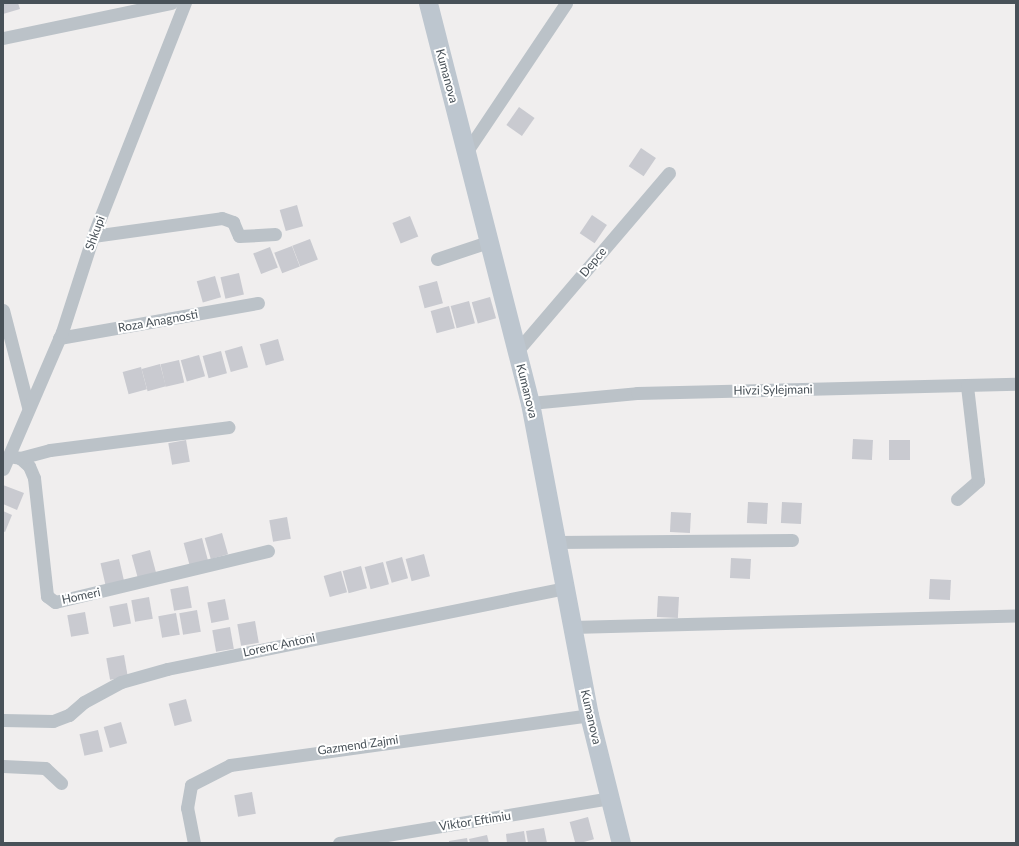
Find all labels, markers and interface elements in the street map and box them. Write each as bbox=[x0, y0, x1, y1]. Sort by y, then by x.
street label: Kumanova bbox=[433, 47, 461, 105]
street label: Shkupi bbox=[82, 214, 108, 252]
street label: Depce bbox=[577, 244, 609, 280]
street label: Roza Anagnosti bbox=[117, 307, 199, 335]
street label: Kumanova bbox=[513, 362, 541, 420]
street label: Hivzi Sylejmani bbox=[733, 382, 813, 398]
street label: Homeri bbox=[60, 585, 102, 607]
street label: Lorenc Antoni bbox=[241, 630, 317, 660]
street label: Kumanova bbox=[578, 688, 604, 746]
street label: Gazmend Zajmi bbox=[317, 732, 399, 758]
street label: Viktor Eftimiu bbox=[438, 808, 512, 834]

